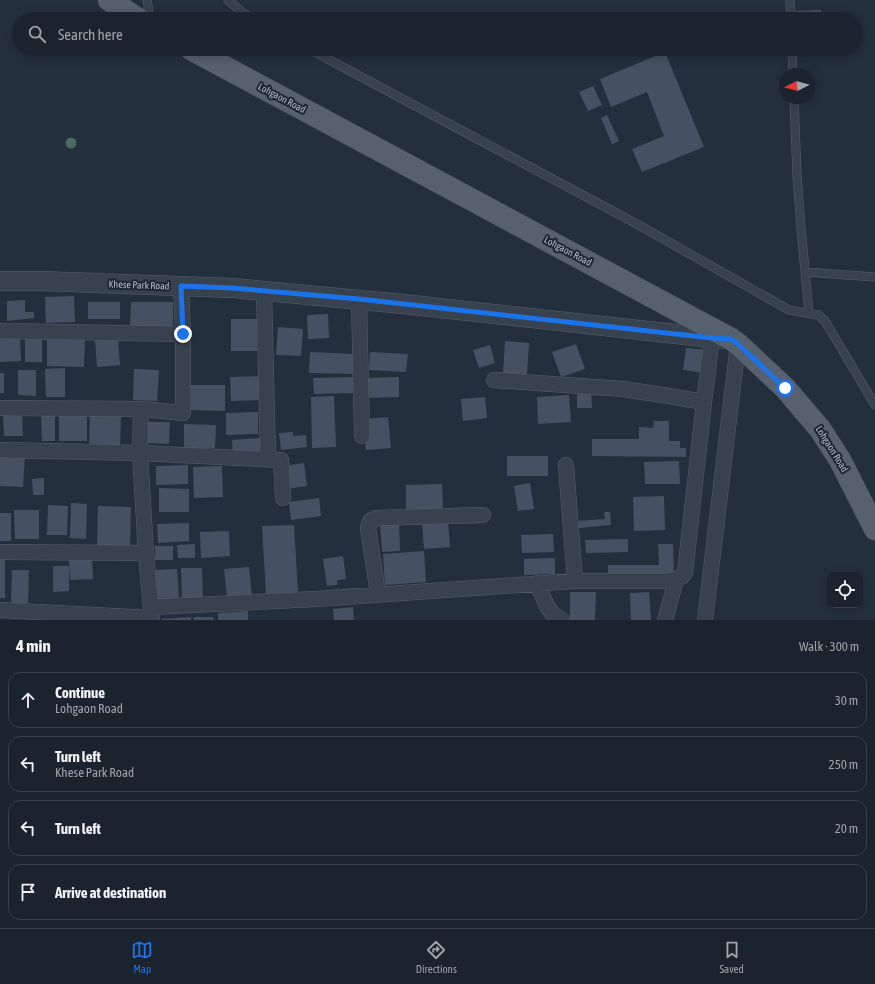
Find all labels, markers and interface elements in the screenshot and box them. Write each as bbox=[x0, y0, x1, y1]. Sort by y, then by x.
search box bbox=[12, 12, 863, 56]
icon: search bbox=[26, 23, 48, 45]
text: Search here bbox=[58, 26, 123, 43]
north arrow bbox=[779, 68, 815, 104]
street label: Lohgaon Road bbox=[256, 81, 308, 115]
street label: Lohgaon Road bbox=[542, 234, 594, 268]
street label: Khese Park Road bbox=[108, 278, 170, 292]
route end bbox=[174, 325, 192, 343]
route start bbox=[776, 379, 794, 397]
street label: Lohgaon Road bbox=[814, 424, 851, 474]
map controls bbox=[827, 572, 863, 608]
button: locate bbox=[827, 572, 863, 608]
text: 4 min bbox=[16, 636, 51, 656]
text: Walk · 300 m bbox=[799, 639, 859, 654]
text: Continue bbox=[55, 684, 105, 701]
icon: ahead bbox=[17, 689, 39, 711]
text: 30 m bbox=[835, 693, 858, 708]
text: Lohgaon Road bbox=[55, 701, 123, 716]
text: Turn left bbox=[55, 748, 101, 765]
icon: left bbox=[17, 753, 39, 775]
text: 250 m bbox=[829, 757, 858, 772]
text: Khese Park Road bbox=[55, 765, 134, 780]
icon: left bbox=[17, 817, 39, 839]
text: Turn left bbox=[55, 820, 101, 837]
text: 20 m bbox=[835, 821, 858, 836]
icon: arrive bbox=[17, 881, 39, 903]
text: Arrive at destination bbox=[55, 884, 166, 901]
tab: Map bbox=[131, 939, 153, 975]
tab: Directions bbox=[416, 939, 457, 975]
tab: Saved bbox=[719, 939, 744, 975]

